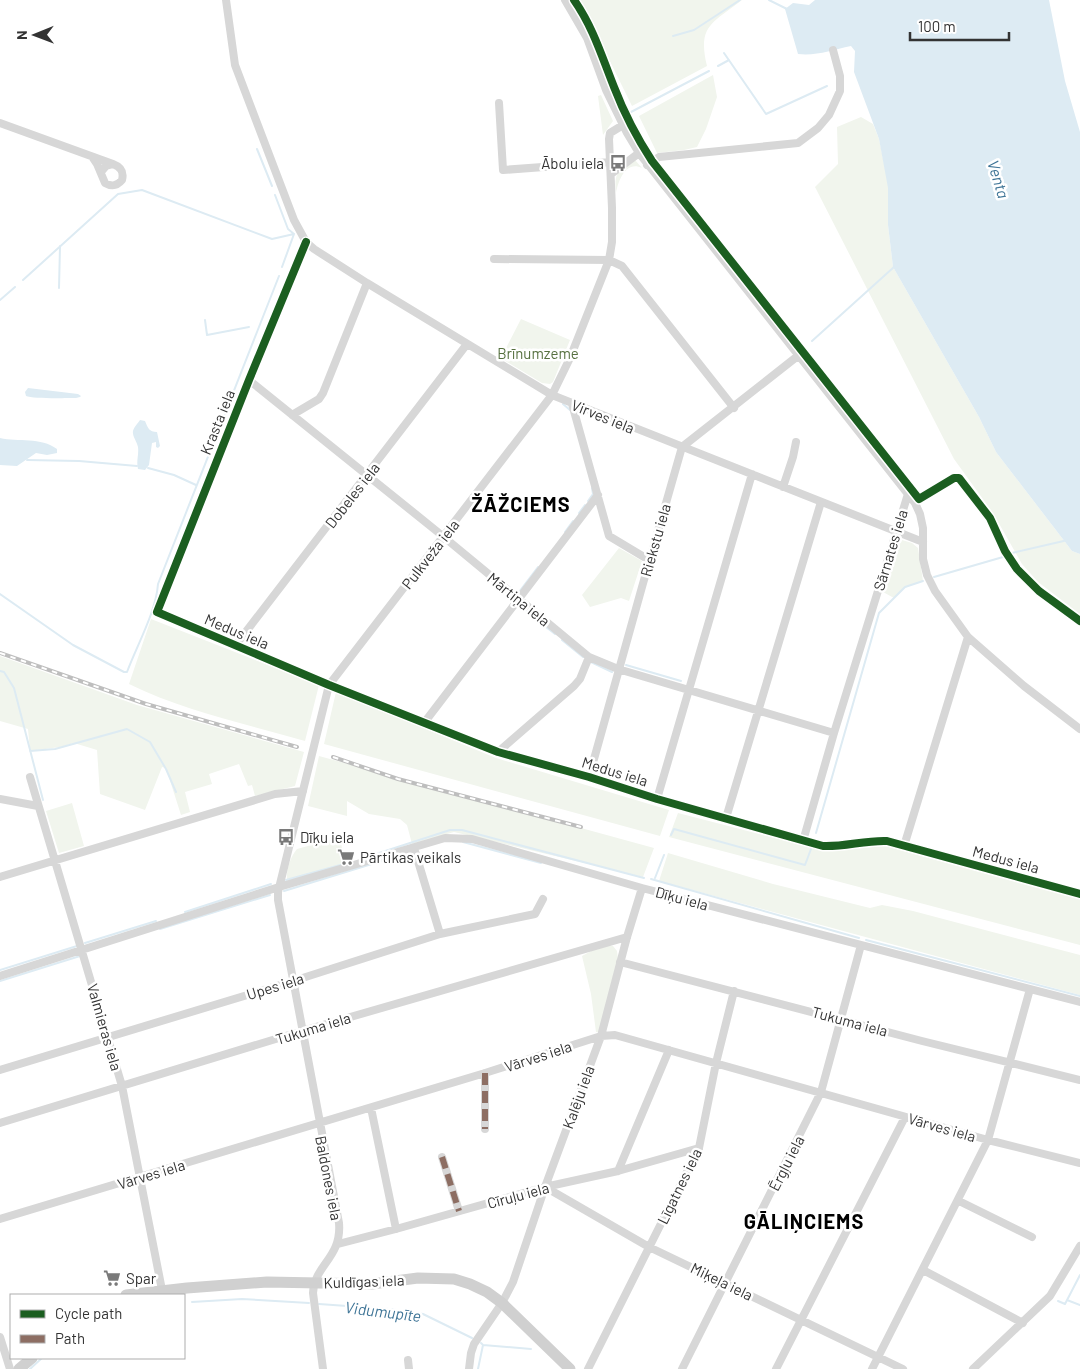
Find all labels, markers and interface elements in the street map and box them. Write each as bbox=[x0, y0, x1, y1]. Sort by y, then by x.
north arrow bbox=[10, 10, 60, 60]
scale bar bbox=[910, 10, 1009, 42]
text: 100 m bbox=[918, 17, 956, 35]
text: N bbox=[13, 30, 30, 40]
bus stop icon: Ābolu iela bbox=[608, 153, 628, 173]
place label: Ābolu iela bbox=[541, 154, 604, 172]
water label: Venta bbox=[984, 158, 1014, 200]
park label: Brīnumzeme bbox=[497, 344, 579, 362]
street label: Krasta iela bbox=[196, 387, 238, 457]
street label: Virves iela bbox=[569, 395, 637, 437]
street label: Dobeles iela bbox=[321, 459, 383, 531]
district label: ŽĀŽCIEMS bbox=[471, 492, 571, 516]
street label: Riekstu iela bbox=[636, 501, 674, 579]
street label: Sārnates iela bbox=[869, 507, 911, 593]
street label: Pulkveža iela bbox=[397, 516, 463, 592]
street label: Mārtiņa iela bbox=[484, 568, 554, 630]
street label: Medus iela bbox=[202, 609, 272, 653]
street label: Medus iela bbox=[580, 752, 650, 790]
bus stop icon: Dīķu iela bbox=[276, 827, 296, 847]
place label: Dīķu iela bbox=[300, 828, 354, 846]
street label: Medus iela bbox=[971, 841, 1041, 877]
supermarket icon: Pārtikas veikals bbox=[336, 847, 356, 867]
place label: Pārtikas veikals bbox=[360, 848, 461, 866]
street label: Dīķu iela bbox=[654, 882, 710, 914]
street label: Upes iela bbox=[244, 969, 306, 1003]
street label: Valmieras iela bbox=[84, 981, 126, 1073]
street label: Tukuma iela bbox=[810, 1002, 890, 1040]
street label: Tukuma iela bbox=[273, 1008, 353, 1048]
street label: Vārves iela bbox=[502, 1037, 574, 1075]
street label: Kalēju iela bbox=[558, 1063, 598, 1131]
street label: Vārves iela bbox=[906, 1109, 978, 1145]
street label: Ērgļu iela bbox=[764, 1132, 808, 1194]
street label: Baldones iela bbox=[312, 1134, 346, 1222]
street label: Līgatnes iela bbox=[653, 1145, 705, 1227]
street label: Vārves iela bbox=[115, 1155, 187, 1193]
street label: Cīruļu iela bbox=[485, 1178, 551, 1212]
district label: GĀLIŅCIEMS bbox=[744, 1209, 864, 1233]
street label: Miķeļa iela bbox=[688, 1258, 756, 1304]
supermarket icon: Spar bbox=[102, 1268, 122, 1288]
place label: Spar bbox=[126, 1269, 157, 1287]
street label: Kuldīgas iela bbox=[323, 1271, 405, 1291]
legend bbox=[10, 1294, 185, 1359]
water label: Vidumupīte bbox=[344, 1297, 422, 1325]
text: Cycle path bbox=[55, 1304, 122, 1322]
text: Path bbox=[55, 1329, 85, 1347]

